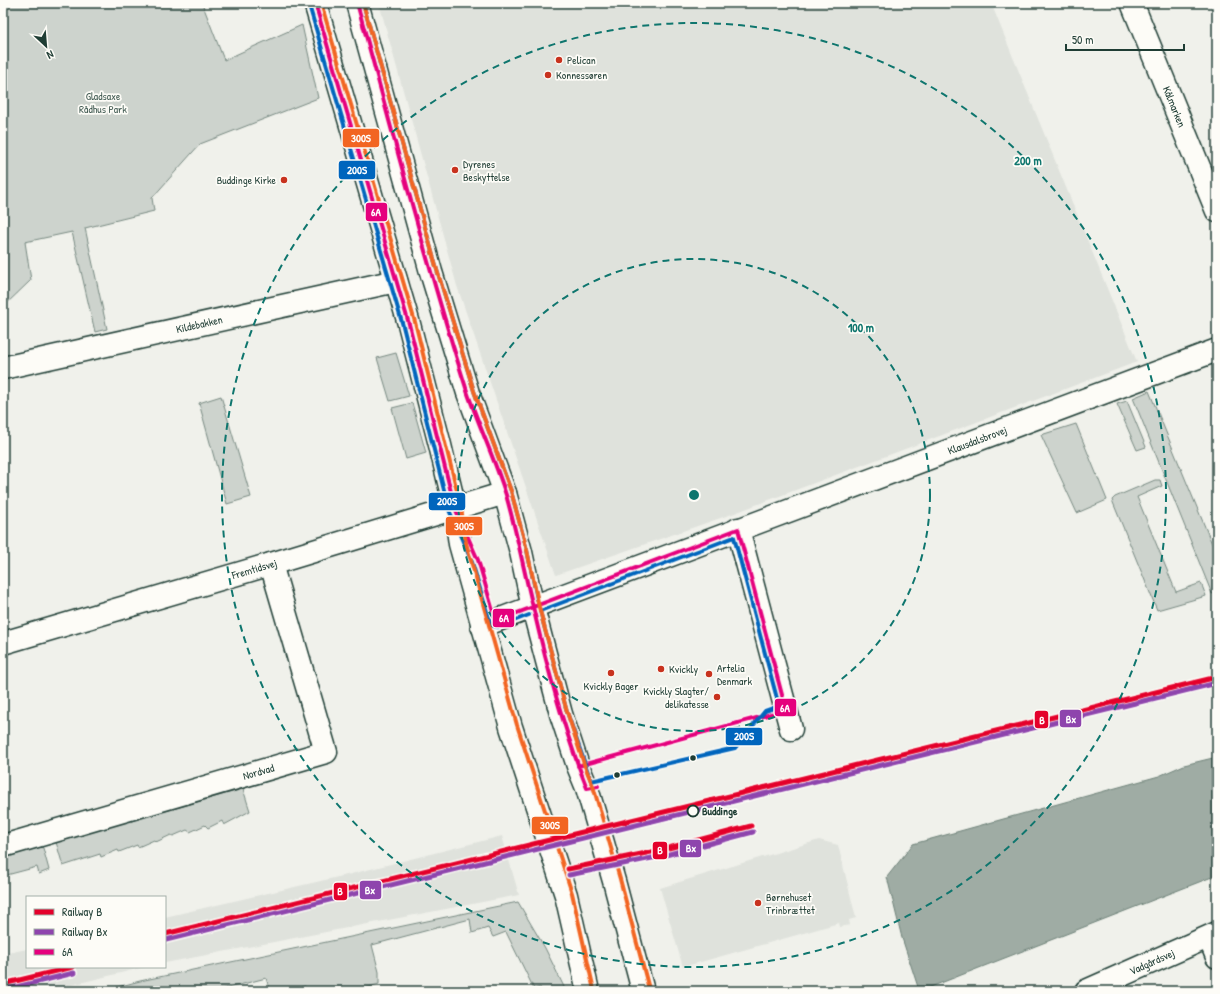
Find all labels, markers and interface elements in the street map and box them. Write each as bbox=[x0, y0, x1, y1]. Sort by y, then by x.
north arrow bbox=[26, 26, 66, 66]
scale bar bbox=[1066, 26, 1184, 52]
text: 50 m bbox=[1072, 31, 1093, 48]
text: N bbox=[45, 47, 56, 63]
place label: Pelican bbox=[567, 53, 596, 67]
marker: Pelican bbox=[554, 55, 564, 65]
place label: Konnessøren bbox=[556, 68, 607, 82]
marker: Konnessøren bbox=[543, 70, 553, 80]
street label: Kålmarken bbox=[1160, 84, 1189, 129]
park label: Gladsaxe Rådhus Park bbox=[79, 89, 127, 116]
line badge: 300S bbox=[342, 128, 380, 148]
text: 300S bbox=[351, 131, 372, 145]
text: 200 m bbox=[1014, 152, 1042, 169]
place label: Dyrenes Beskyttelse bbox=[463, 157, 511, 184]
line badge: 200S bbox=[338, 160, 376, 180]
text: 200S bbox=[347, 163, 368, 177]
marker: Dyrenes Beskyttelse bbox=[450, 165, 460, 175]
place label: Buddinge Kirke bbox=[217, 173, 277, 187]
marker: Buddinge Kirke bbox=[279, 175, 289, 185]
line badge: 6A bbox=[365, 202, 388, 222]
text: 6A bbox=[371, 205, 382, 219]
street label: Kildebakken bbox=[175, 312, 224, 336]
text: 100 m bbox=[848, 319, 874, 336]
street label: Klausdalsbrovej bbox=[946, 423, 1009, 458]
centre of rings bbox=[687, 488, 701, 502]
line badge: 200S bbox=[428, 492, 466, 511]
text: 200S bbox=[437, 494, 458, 508]
line badge: 300S bbox=[445, 516, 483, 536]
text: 300S bbox=[454, 519, 475, 533]
street label: Fremtidsvej bbox=[229, 556, 279, 582]
line badge: 6A bbox=[492, 608, 515, 628]
text: 6A bbox=[499, 611, 510, 625]
place label: Artelia Denmark bbox=[717, 661, 753, 688]
place label: Kvickly bbox=[669, 662, 698, 676]
marker: Kvickly bbox=[656, 664, 666, 674]
marker: Kvickly Bager bbox=[606, 668, 616, 678]
marker: Artelia Denmark bbox=[704, 669, 714, 679]
place label: Kvickly Bager bbox=[584, 679, 639, 693]
place label: Kvickly Slagter/ delikatesse bbox=[643, 684, 710, 711]
marker: Kvickly Slagter/ delikatesse bbox=[712, 692, 722, 702]
line badge: 6A bbox=[774, 698, 797, 717]
text: 6A bbox=[780, 701, 791, 715]
line badge: Bx bbox=[1059, 709, 1082, 728]
line badge: B bbox=[1034, 710, 1049, 729]
text: Bx bbox=[1066, 712, 1076, 726]
text: B bbox=[1039, 713, 1045, 727]
line badge: 200S bbox=[725, 727, 763, 746]
text: 200S bbox=[734, 729, 755, 743]
unlabelled marker bbox=[688, 753, 698, 763]
street label: Nordvad bbox=[241, 760, 276, 783]
unlabelled marker bbox=[612, 770, 622, 780]
marker: Buddinge bbox=[686, 804, 700, 818]
place label: Buddinge bbox=[702, 804, 738, 819]
line badge: 300S bbox=[531, 816, 569, 835]
text: 300S bbox=[540, 818, 561, 832]
line badge: Bx bbox=[679, 839, 702, 858]
line badge: B bbox=[652, 841, 668, 860]
text: Bx bbox=[686, 841, 696, 855]
text: B bbox=[657, 843, 663, 857]
line badge: Bx bbox=[359, 880, 382, 900]
line badge: B bbox=[333, 882, 348, 901]
text: Bx bbox=[365, 883, 375, 897]
text: B bbox=[337, 884, 343, 898]
place label: Børnehuset Trinbrættet bbox=[766, 890, 815, 917]
legend bbox=[26, 896, 166, 968]
marker: Børnehuset Trinbrættet bbox=[753, 898, 763, 908]
text: Railway B bbox=[62, 903, 102, 920]
text: Railway Bx bbox=[62, 923, 108, 940]
text: 6A bbox=[62, 943, 73, 960]
street label: Vadgårdsvej bbox=[1127, 946, 1177, 978]

